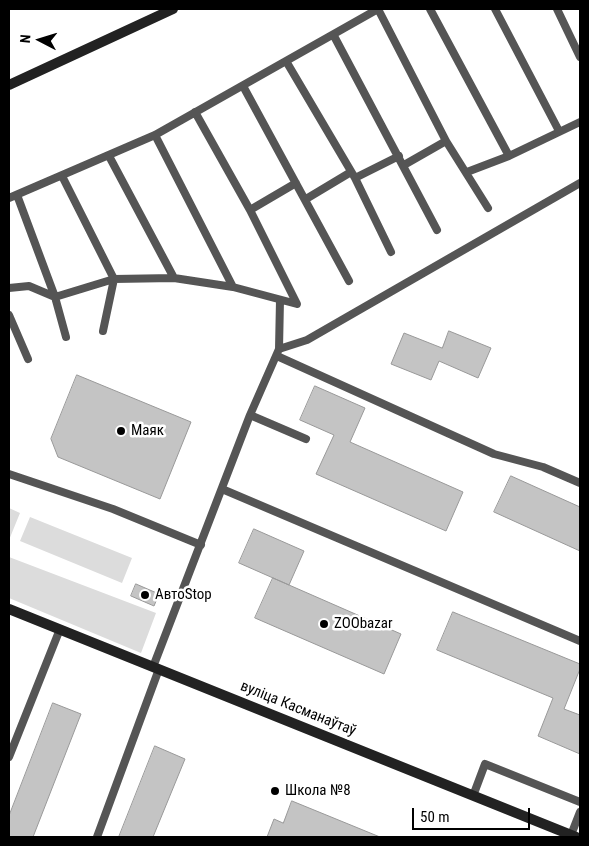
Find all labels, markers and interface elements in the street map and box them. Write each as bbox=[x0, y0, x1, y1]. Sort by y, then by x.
north arrow bbox=[15, 15, 65, 65]
text: N bbox=[17, 34, 33, 44]
place label: Маяк bbox=[131, 422, 164, 440]
marker: Маяк bbox=[115, 425, 127, 437]
place label: АвтоStop bbox=[155, 586, 212, 604]
marker: АвтоStop bbox=[139, 589, 151, 601]
place label: ZOObazar bbox=[334, 615, 393, 633]
marker: ZOObazar bbox=[318, 618, 330, 630]
street label: вуліца Касманаўтаў bbox=[238, 678, 358, 740]
place label: Школа №8 bbox=[285, 782, 351, 800]
marker: Школа №8 bbox=[269, 785, 281, 797]
scale bar bbox=[414, 798, 532, 830]
text: 50 m bbox=[420, 808, 450, 826]

